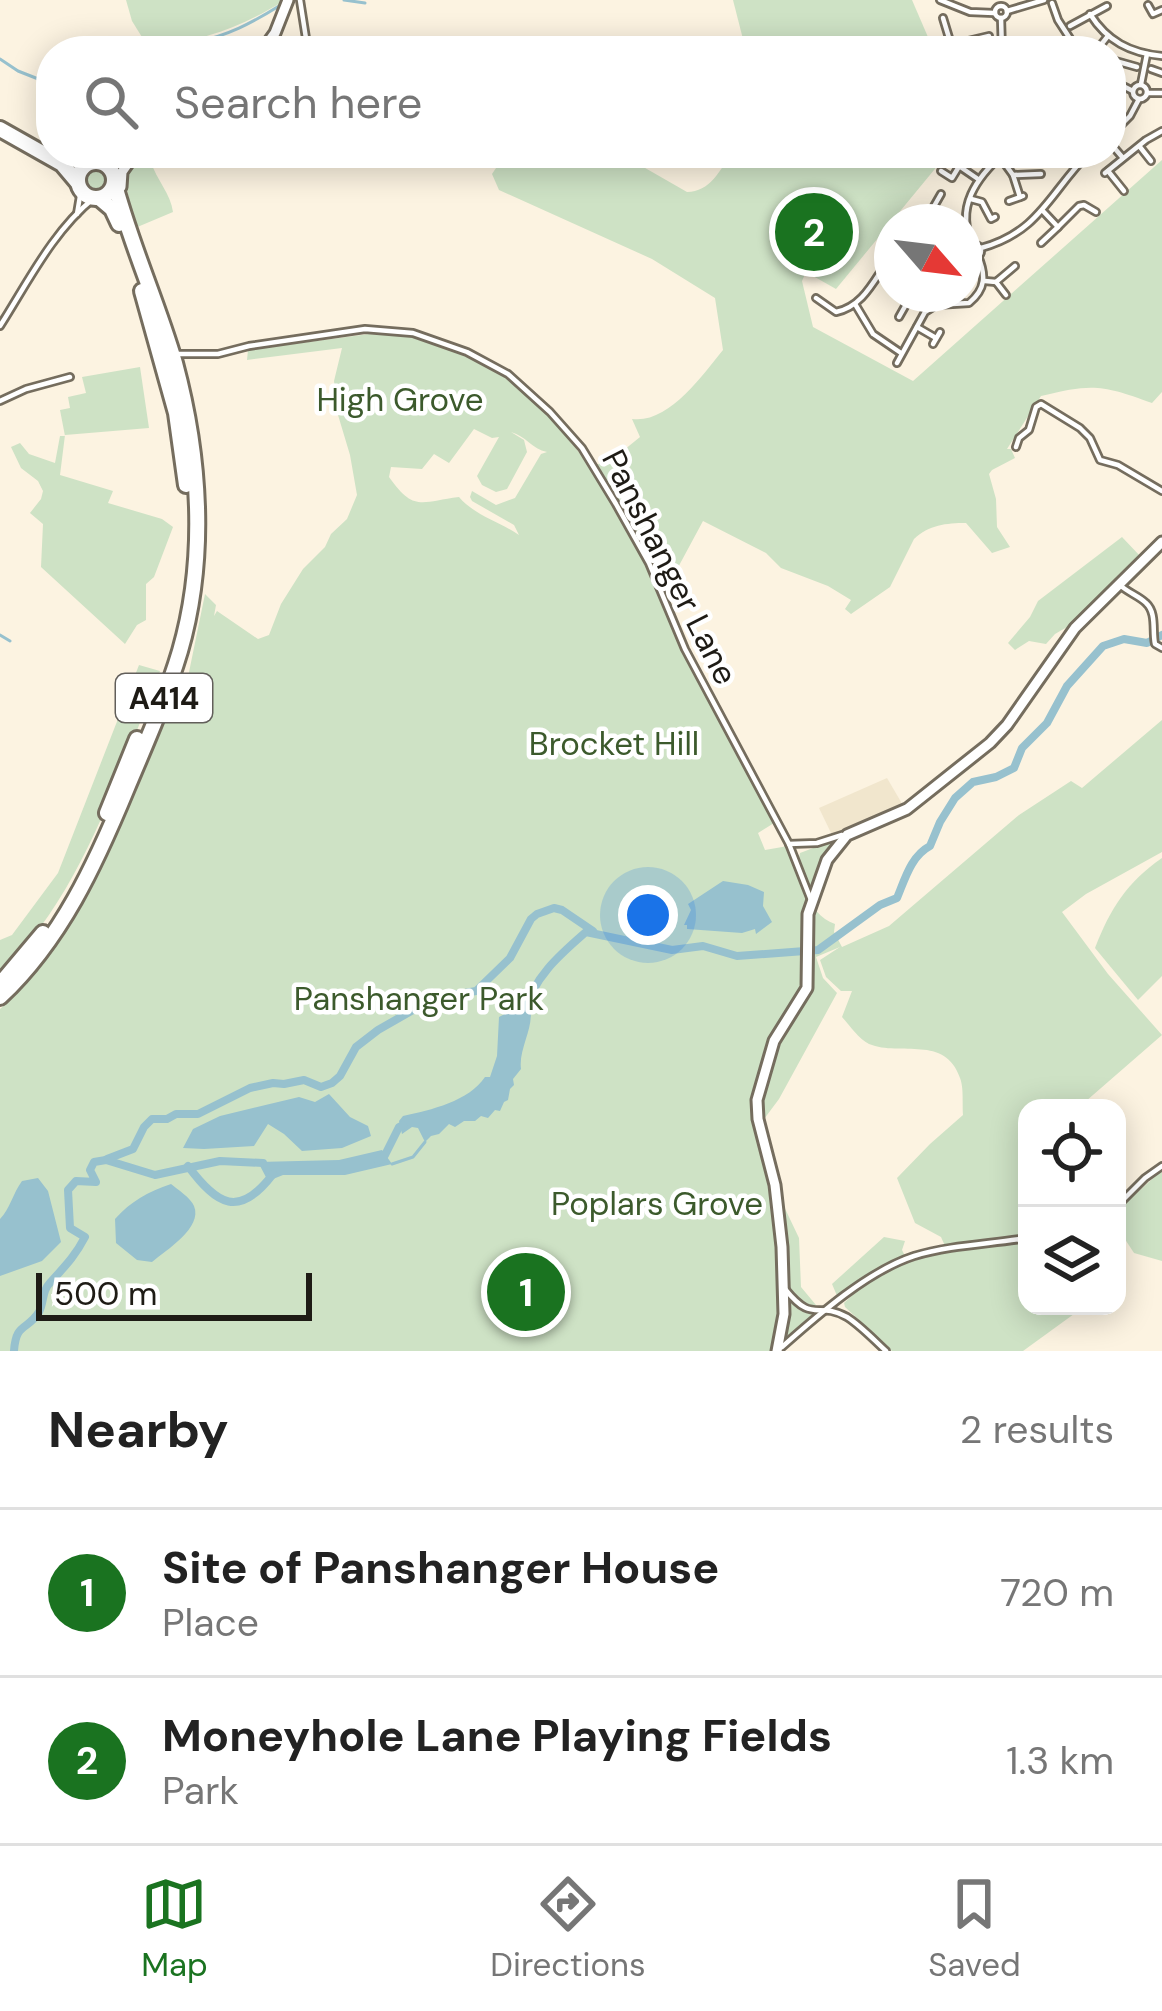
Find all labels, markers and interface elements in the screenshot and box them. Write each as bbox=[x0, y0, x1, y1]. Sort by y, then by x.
search box bbox=[36, 36, 1126, 168]
icon: search bbox=[78, 69, 144, 135]
text: Search here bbox=[174, 73, 422, 132]
pin: 2 bbox=[775, 187, 853, 277]
north arrow bbox=[874, 204, 982, 312]
park label: High Grove bbox=[316, 378, 484, 421]
street label: Panshanger Lane bbox=[592, 442, 748, 692]
road number: A414 bbox=[116, 674, 212, 722]
park label: Brocket Hill bbox=[529, 722, 699, 765]
your location bbox=[618, 885, 678, 945]
park label: Panshanger Park bbox=[294, 977, 545, 1020]
map controls bbox=[1018, 1099, 1126, 1315]
button: locate bbox=[1018, 1099, 1126, 1207]
park label: Poplars Grove bbox=[551, 1182, 763, 1225]
button: layers bbox=[1018, 1207, 1126, 1315]
pin: 1 bbox=[487, 1247, 565, 1337]
scale bar bbox=[36, 1267, 312, 1320]
text: 500 m bbox=[54, 1272, 157, 1315]
text: Nearby bbox=[48, 1396, 229, 1463]
text: 2 results bbox=[960, 1404, 1114, 1455]
text: Site of Panshanger House bbox=[162, 1538, 719, 1597]
text: 1 bbox=[80, 1567, 94, 1618]
text: 720 m bbox=[1000, 1567, 1114, 1618]
text: Place bbox=[162, 1597, 259, 1648]
text: Moneyhole Lane Playing Fields bbox=[162, 1706, 832, 1765]
text: 2 bbox=[76, 1735, 98, 1786]
text: 1.3 km bbox=[1006, 1735, 1114, 1786]
text: Park bbox=[162, 1765, 239, 1816]
tab: Map bbox=[141, 1871, 208, 1986]
tab: Directions bbox=[490, 1871, 646, 1986]
tab: Saved bbox=[928, 1871, 1021, 1986]

